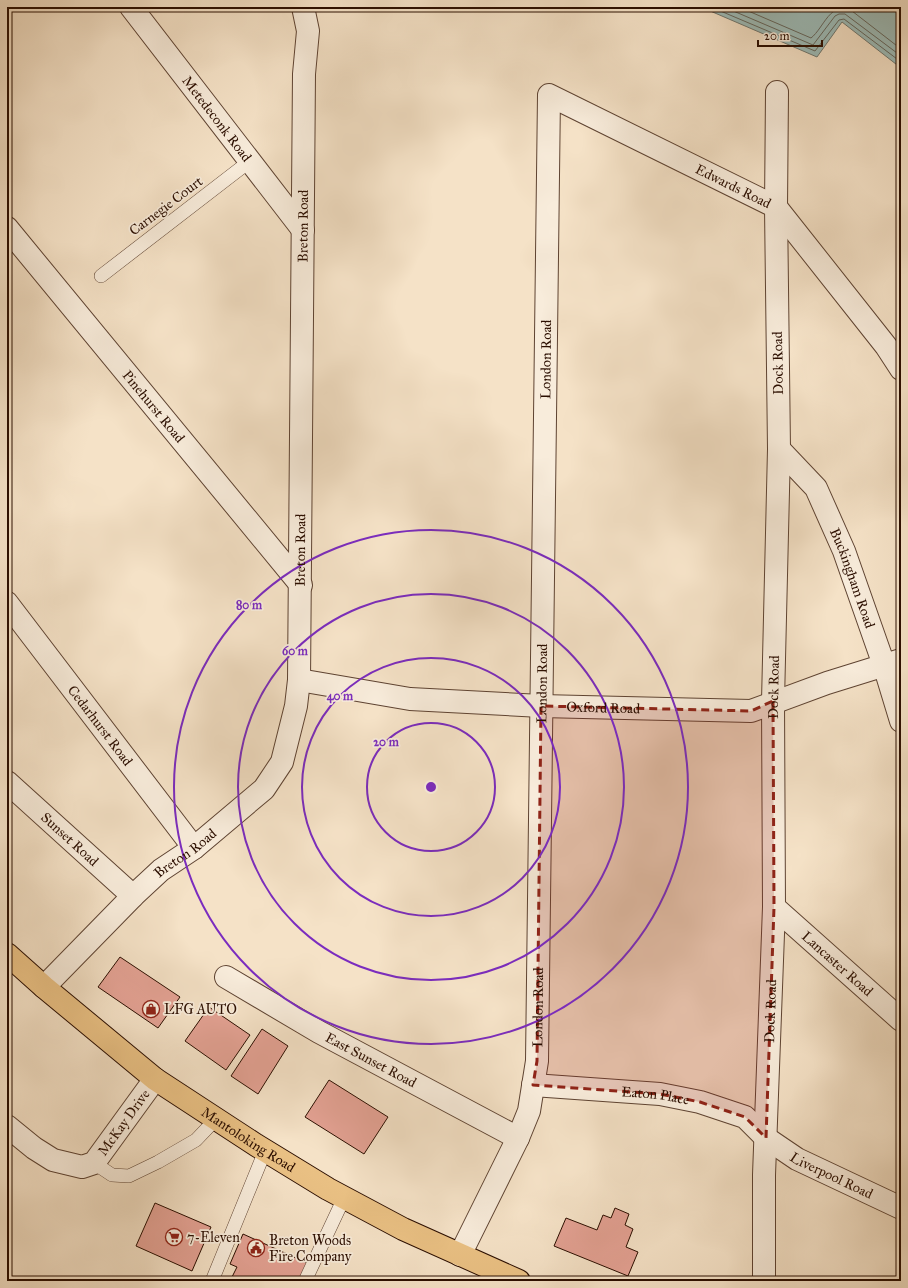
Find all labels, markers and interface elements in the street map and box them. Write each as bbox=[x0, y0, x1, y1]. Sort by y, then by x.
scale bar bbox=[758, 22, 822, 48]
text: 20 m bbox=[764, 29, 790, 43]
street label: Metedeconk Road bbox=[179, 72, 256, 165]
street label: Edwards Road bbox=[693, 160, 774, 212]
street label: Carnegie Court bbox=[126, 173, 206, 239]
street label: Breton Road bbox=[294, 190, 312, 263]
street label: London Road bbox=[537, 319, 555, 399]
street label: Dock Road bbox=[769, 331, 787, 395]
street label: Pinehurst Road bbox=[119, 367, 189, 446]
street label: Breton Road bbox=[291, 514, 309, 587]
street label: Buckingham Road bbox=[826, 525, 879, 630]
text: 80 m bbox=[236, 598, 263, 612]
street label: London Road bbox=[533, 643, 551, 723]
text: 60 m bbox=[282, 644, 309, 658]
street label: Dock Road bbox=[764, 655, 783, 719]
street label: Cedarhurst Road bbox=[64, 682, 137, 769]
text: 40 m bbox=[327, 689, 354, 704]
street label: Oxford Road bbox=[566, 698, 640, 717]
text: 20 m bbox=[373, 735, 400, 749]
centre of rings bbox=[424, 780, 438, 794]
street label: Sunset Road bbox=[38, 809, 102, 869]
street label: Breton Road bbox=[150, 825, 220, 881]
street label: Lancaster Road bbox=[798, 927, 877, 1000]
street label: London Road bbox=[529, 967, 547, 1047]
street label: Dock Road bbox=[760, 979, 780, 1043]
shop icon: LFG AUTO bbox=[141, 999, 161, 1019]
place label: LFG AUTO bbox=[164, 1001, 237, 1018]
street label: East Sunset Road bbox=[322, 1028, 420, 1091]
street label: Eaton Place bbox=[621, 1083, 691, 1108]
street label: McKay Drive bbox=[94, 1086, 153, 1159]
street label: Mantoloking Road bbox=[198, 1103, 299, 1176]
street label: Liverpool Road bbox=[787, 1148, 876, 1202]
supermarket icon: 7-Eleven bbox=[164, 1227, 184, 1247]
place label: 7-Eleven bbox=[187, 1229, 240, 1246]
place label: Breton Woods Fire Company bbox=[269, 1232, 352, 1265]
public building icon: Breton Woods Fire Company bbox=[246, 1238, 266, 1258]

